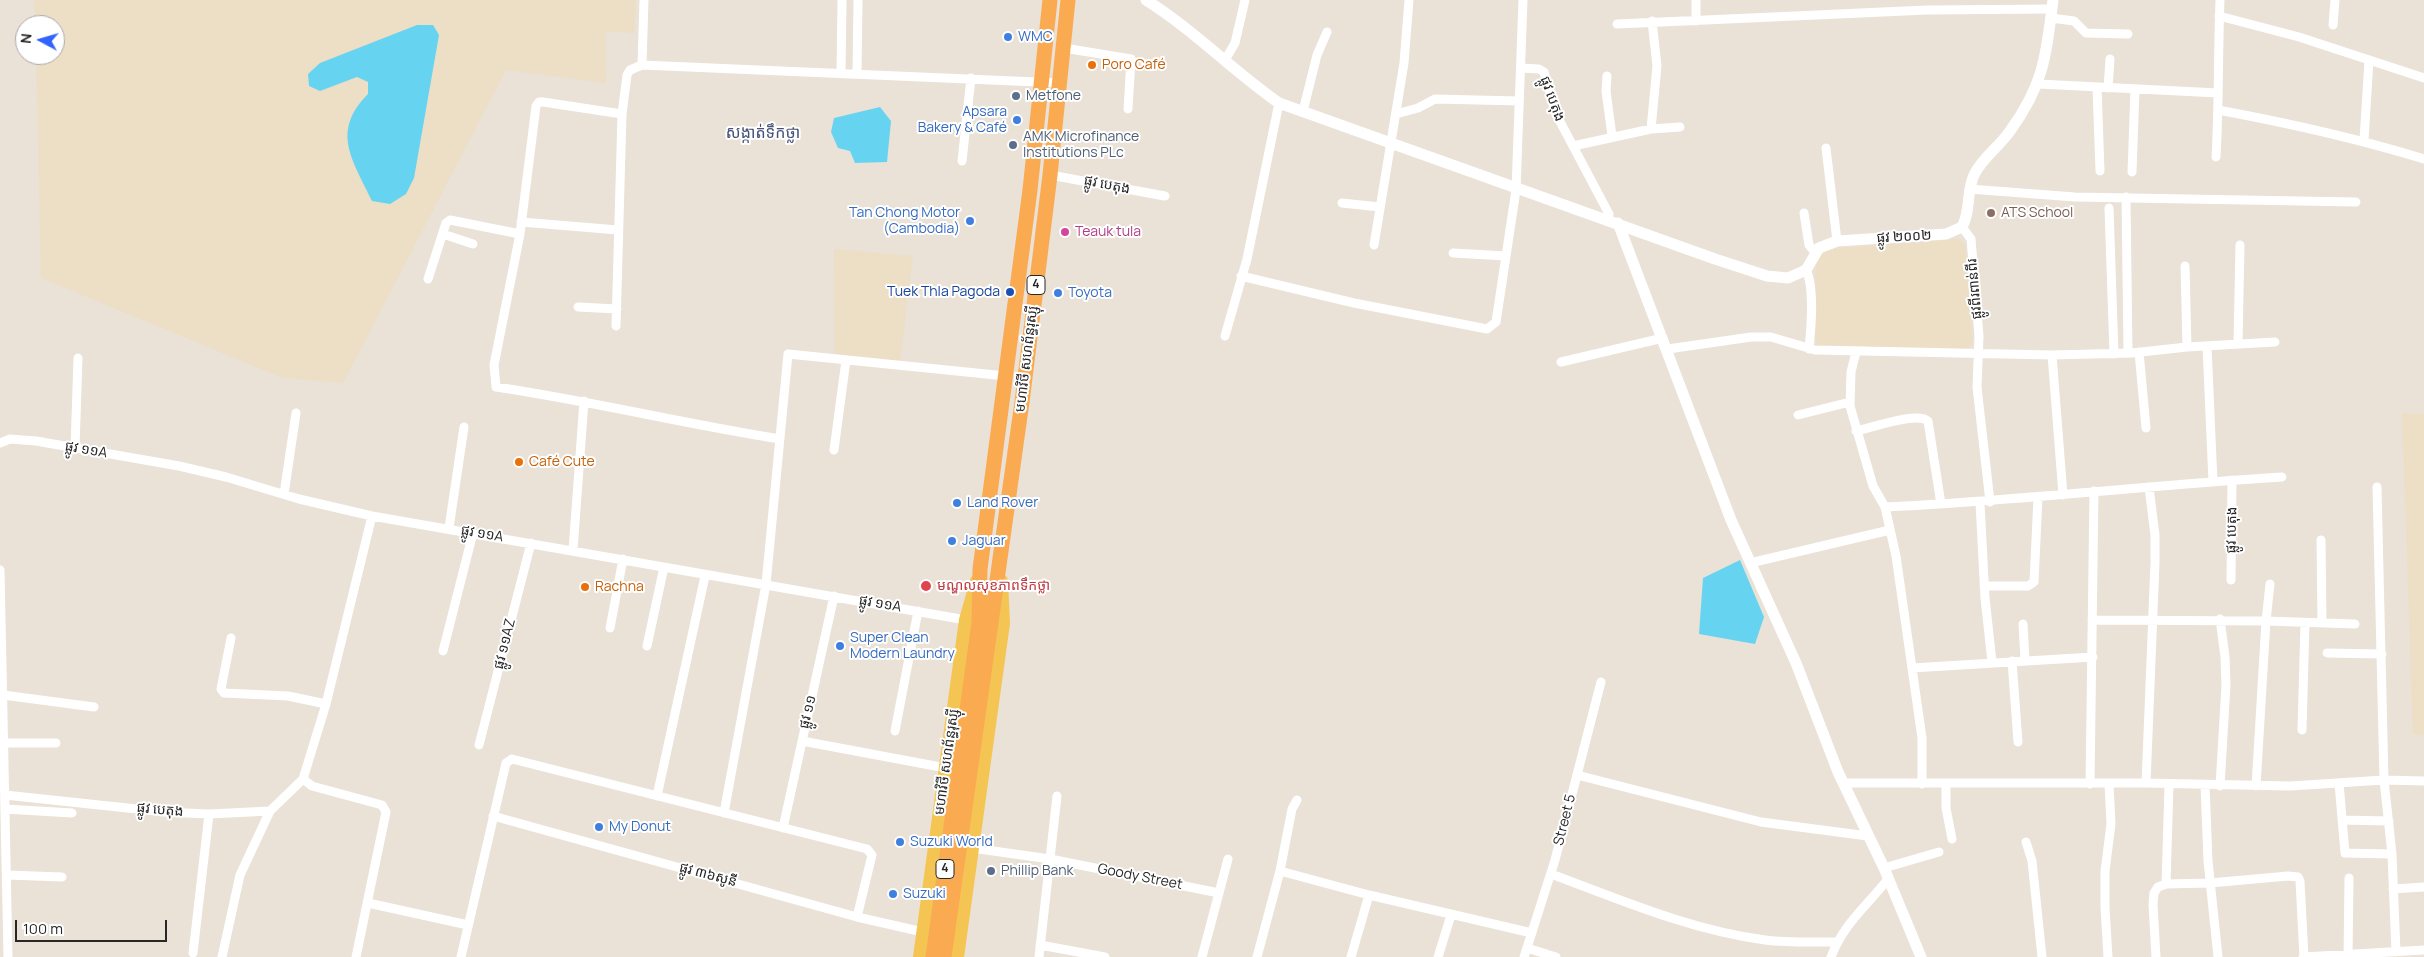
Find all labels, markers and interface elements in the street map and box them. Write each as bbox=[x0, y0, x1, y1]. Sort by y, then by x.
north arrow bbox=[15, 15, 65, 65]
place label: WMC bbox=[1018, 29, 1053, 45]
marker: WMC bbox=[1002, 31, 1014, 43]
text: N bbox=[16, 32, 36, 44]
place label: Poro Café bbox=[1102, 57, 1166, 73]
marker: Poro Café bbox=[1086, 59, 1098, 71]
street label: ផ្លូវ បេតុង bbox=[1536, 74, 1568, 124]
place label: Metfone bbox=[1026, 88, 1081, 104]
marker: Metfone bbox=[1010, 90, 1022, 102]
place label: Apsara Bakery & Café bbox=[918, 104, 1007, 136]
marker: Apsara Bakery & Café bbox=[1011, 114, 1023, 126]
district label: សង្កាត់ទឹកថ្លា bbox=[726, 124, 800, 144]
place label: AMK Microfinance Institutions PLc bbox=[1023, 129, 1139, 162]
marker: AMK Microfinance Institutions PLc bbox=[1007, 139, 1019, 151]
street label: ផ្លូវ បេតុង bbox=[1082, 172, 1132, 198]
place label: Tan Chong Motor (Cambodia) bbox=[849, 205, 960, 238]
place label: ATS School bbox=[2001, 205, 2073, 221]
marker: ATS School bbox=[1985, 207, 1997, 219]
marker: Tan Chong Motor (Cambodia) bbox=[964, 215, 976, 227]
place label: Teauk tula bbox=[1075, 224, 1141, 240]
marker: Teauk tula bbox=[1059, 226, 1071, 238]
street label: ផ្លូវ ២០០២ bbox=[1876, 227, 1932, 247]
street label: ផ្លូវពីរពាន់ពីរ bbox=[1964, 258, 1986, 320]
road number: 4 bbox=[1027, 276, 1045, 294]
place label: Tuek Thla Pagoda bbox=[887, 284, 1000, 300]
place label: Toyota bbox=[1068, 285, 1112, 301]
marker: Tuek Thla Pagoda bbox=[1004, 286, 1016, 298]
marker: Toyota bbox=[1052, 287, 1064, 299]
street label: មហាវិថី សហព័ន្ធរុស្ស៊ី bbox=[1012, 305, 1042, 413]
street label: ផ្លូវ ១១A bbox=[63, 438, 109, 462]
place label: Café Cute bbox=[529, 454, 595, 470]
marker: Café Cute bbox=[513, 456, 525, 468]
place label: Land Rover bbox=[967, 495, 1038, 511]
marker: Land Rover bbox=[951, 497, 963, 509]
street label: ផ្លូវ បេតុង bbox=[2223, 506, 2241, 554]
street label: ផ្លូវ ១១A bbox=[459, 522, 505, 546]
place label: Jaguar bbox=[962, 533, 1006, 549]
marker: Jaguar bbox=[946, 535, 958, 547]
place label: មណ្ឌលសុខភាពទឹកថ្លា bbox=[937, 578, 1050, 594]
place label: Rachna bbox=[595, 579, 644, 595]
marker: មណ្ឌលសុខភាពទឹកថ្លា bbox=[919, 579, 933, 593]
marker: Rachna bbox=[579, 581, 591, 593]
street label: ផ្លូវ ១១A bbox=[857, 592, 903, 616]
street label: ផ្លូវ ១១AZ bbox=[491, 617, 519, 671]
place label: Super Clean Modern Laundry bbox=[850, 630, 955, 662]
marker: Super Clean Modern Laundry bbox=[834, 640, 846, 652]
street label: ផ្លូវ ១១ bbox=[796, 694, 820, 730]
street label: មហាវិថី សហព័ន្ធរុស្ស៊ី bbox=[931, 708, 963, 816]
street label: Street 5 bbox=[1551, 793, 1579, 847]
street label: ផ្លូវ បេតុង bbox=[136, 800, 184, 820]
place label: My Donut bbox=[609, 819, 671, 835]
marker: My Donut bbox=[593, 821, 605, 833]
place label: Suzuki World bbox=[910, 834, 993, 850]
marker: Suzuki World bbox=[894, 836, 906, 848]
street label: ផ្លូវ ៣៦សូនី bbox=[677, 859, 739, 891]
road number: 4 bbox=[936, 860, 954, 879]
street label: Goody Street bbox=[1096, 861, 1184, 893]
place label: Phillip Bank bbox=[1001, 863, 1074, 879]
marker: Phillip Bank bbox=[985, 865, 997, 877]
place label: Suzuki bbox=[903, 886, 946, 902]
marker: Suzuki bbox=[887, 888, 899, 900]
scale bar bbox=[18, 910, 170, 942]
text: 100 m bbox=[23, 918, 63, 939]

